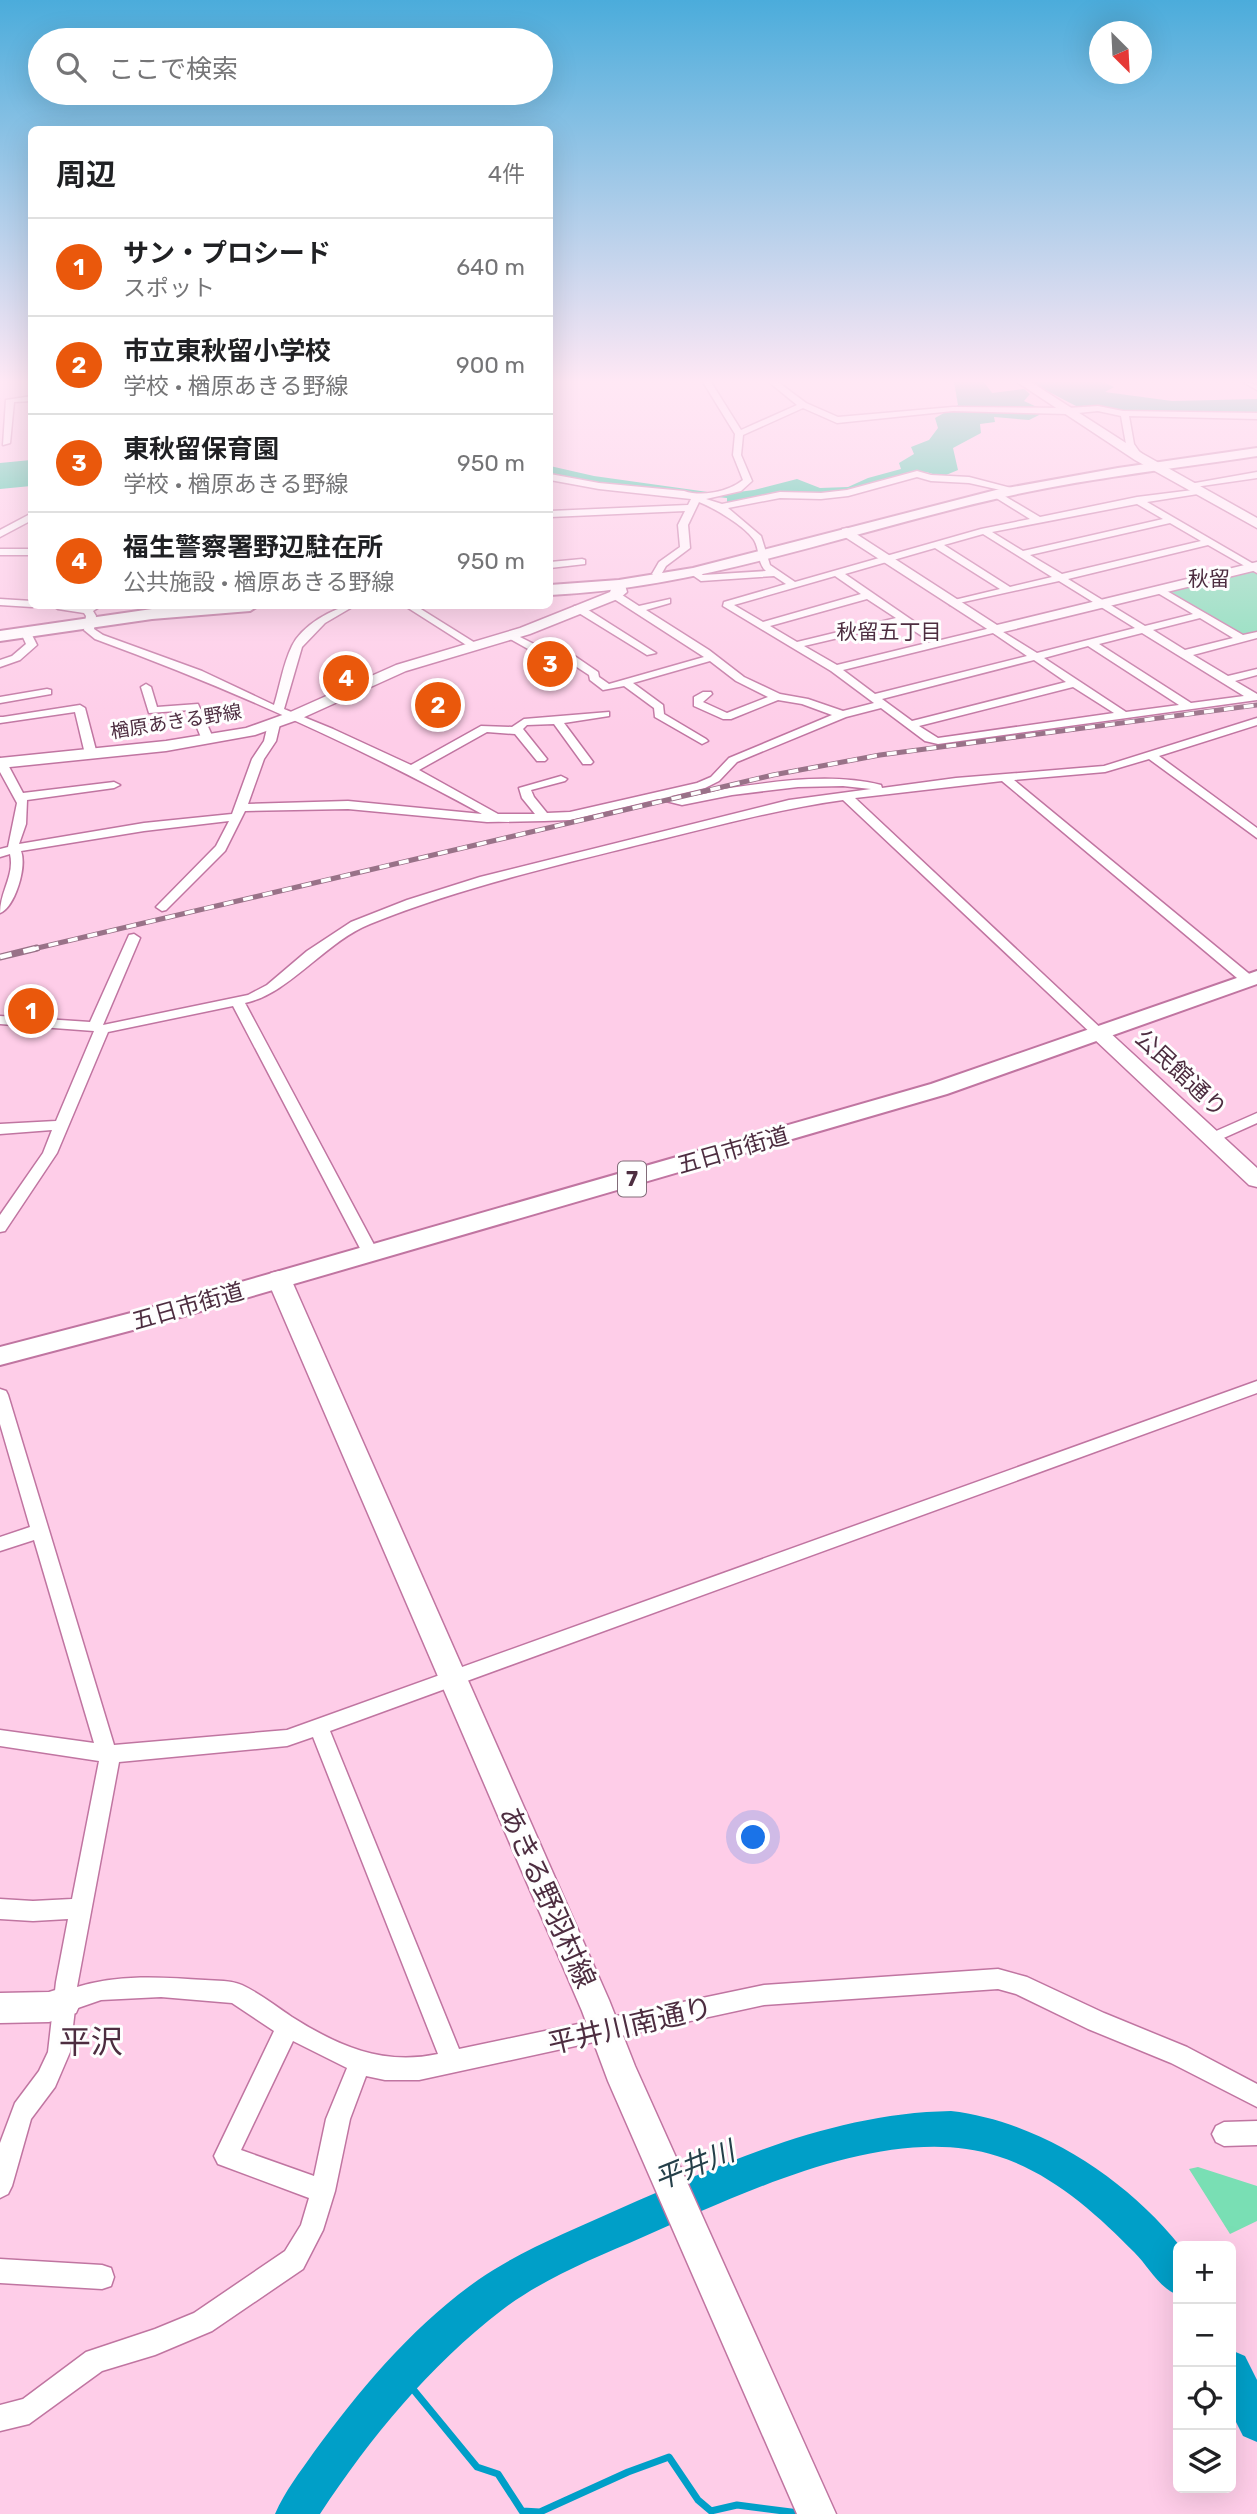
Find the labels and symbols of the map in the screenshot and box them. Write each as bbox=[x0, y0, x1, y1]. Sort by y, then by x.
north arrow bbox=[1089, 21, 1152, 84]
district label: 秋留 bbox=[1188, 566, 1230, 591]
district label: 秋留五丁目 bbox=[837, 619, 942, 644]
pin: 3 bbox=[527, 638, 573, 690]
pin: 4 bbox=[323, 652, 369, 704]
pin: 2 bbox=[415, 679, 461, 731]
street label: 楢原あきる野線 bbox=[109, 700, 243, 743]
pin: 1 bbox=[8, 985, 54, 1037]
street label: 公民館通り bbox=[1129, 1024, 1233, 1122]
street label: 五日市街道 bbox=[674, 1121, 792, 1179]
road number: 7 bbox=[618, 1162, 646, 1196]
street label: 五日市街道 bbox=[129, 1277, 247, 1335]
street label: あきる野羽村線 bbox=[493, 1801, 602, 1993]
your location bbox=[736, 1820, 770, 1854]
street label: 平井川南通り bbox=[545, 1991, 716, 2060]
district label: 平沢 bbox=[59, 2023, 123, 2061]
water label: 平井川 bbox=[649, 2133, 742, 2196]

